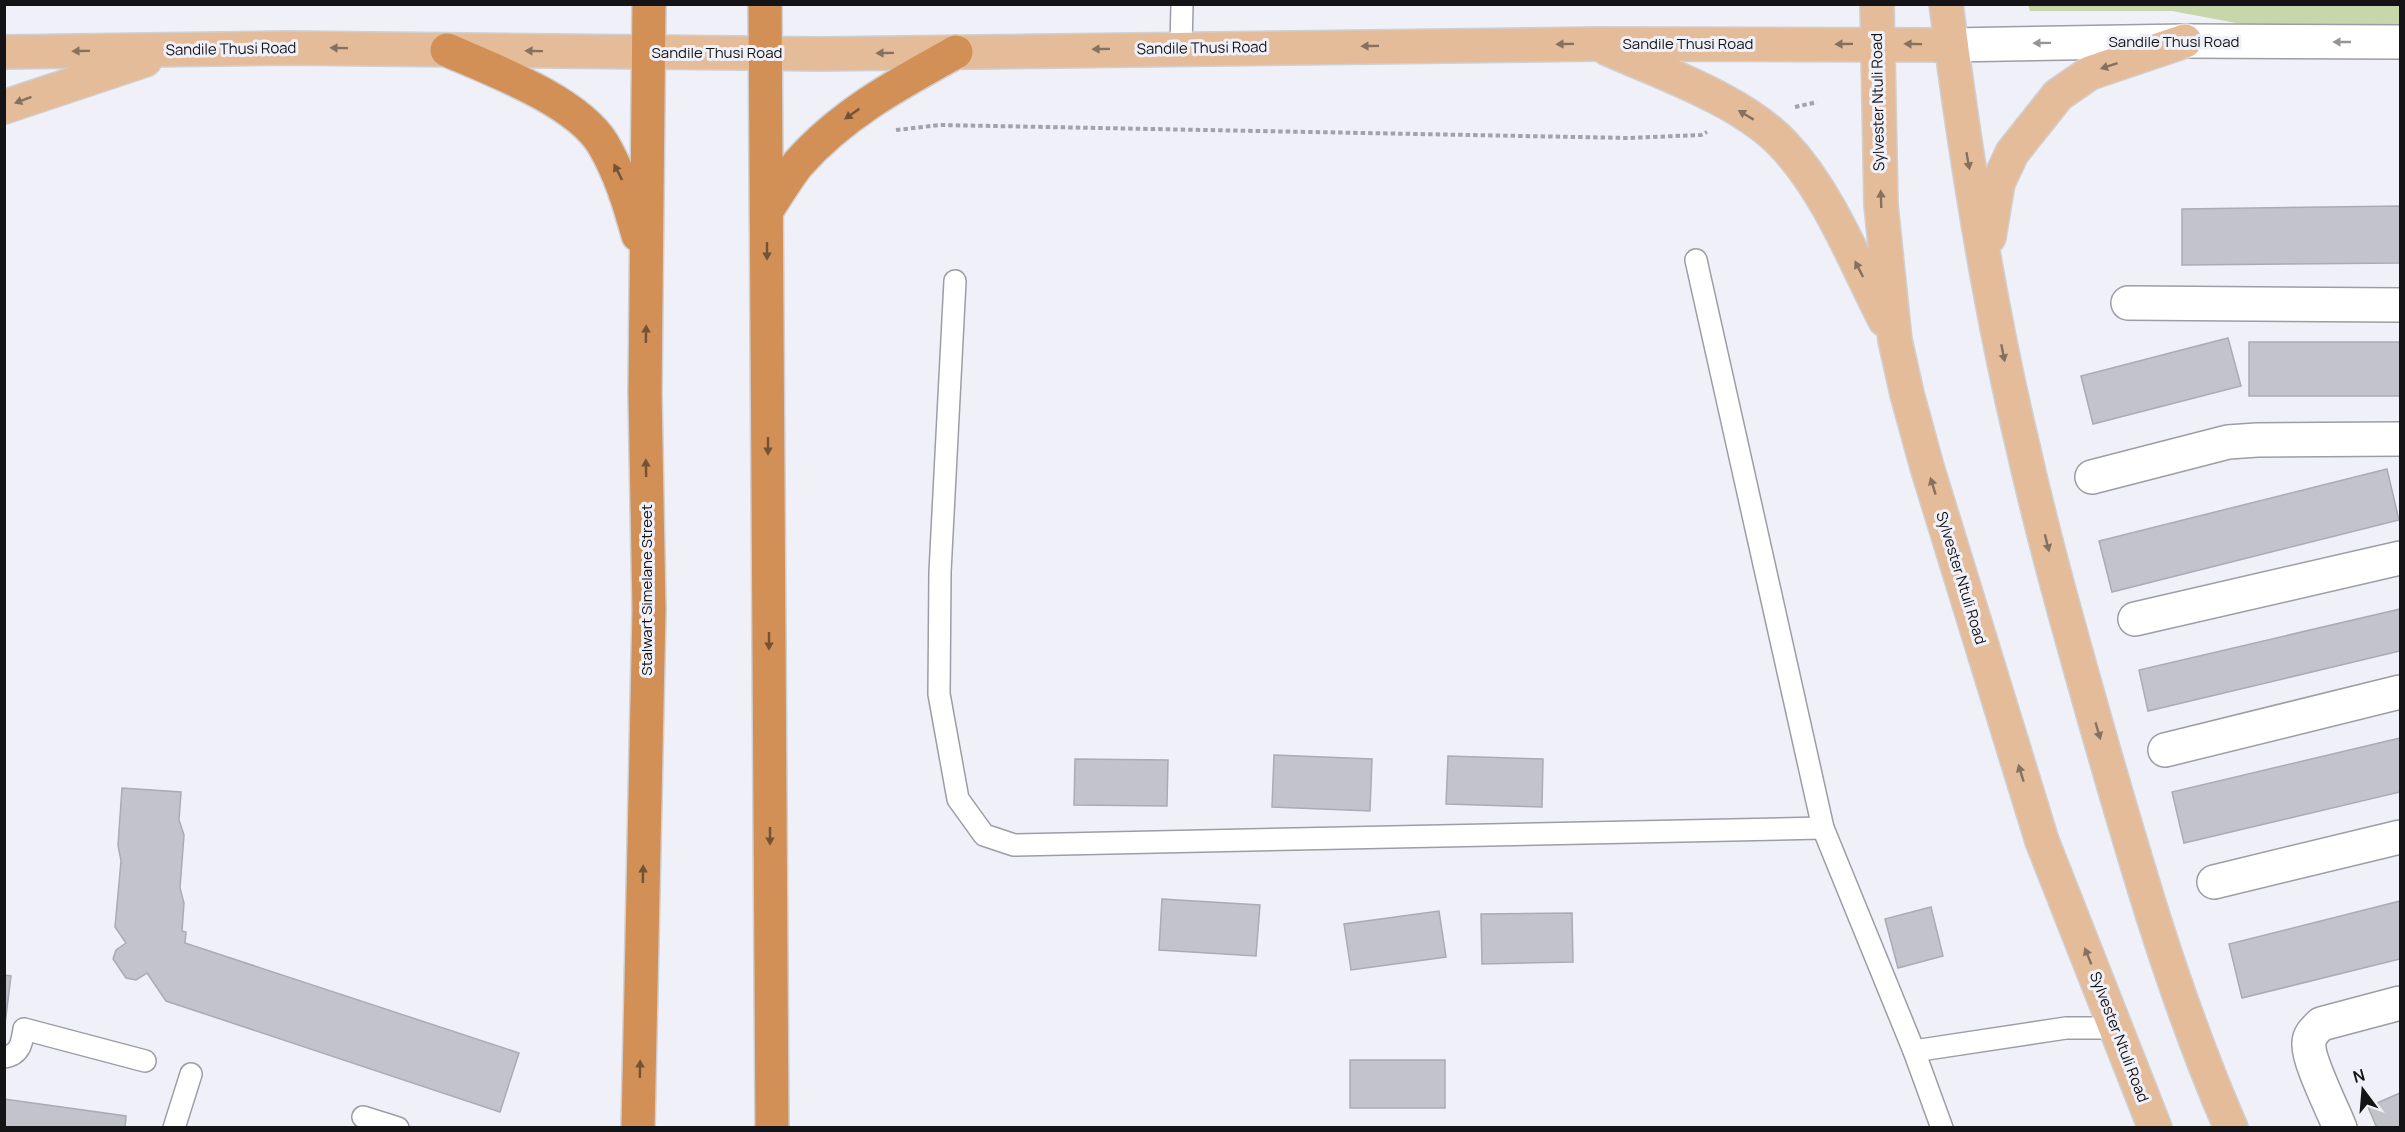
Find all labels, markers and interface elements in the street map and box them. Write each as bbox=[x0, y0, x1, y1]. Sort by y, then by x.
street label: Sandile Thusi Road bbox=[2109, 31, 2239, 52]
street label: Sandile Thusi Road bbox=[1623, 33, 1753, 54]
street label: Sylvester Ntuli Road bbox=[1866, 33, 1889, 171]
street label: Sandile Thusi Road bbox=[1136, 36, 1268, 59]
street label: Sandile Thusi Road bbox=[165, 37, 297, 60]
one-way arrow bbox=[2333, 37, 2352, 47]
one-way arrow bbox=[2033, 38, 2052, 48]
one-way arrow bbox=[1556, 39, 1575, 49]
one-way arrow bbox=[1835, 39, 1854, 48]
one-way arrow bbox=[1904, 39, 1923, 49]
street label: Sandile Thusi Road bbox=[652, 42, 782, 63]
one-way arrow bbox=[1361, 42, 1380, 51]
one-way arrow bbox=[330, 44, 349, 53]
one-way arrow bbox=[1092, 45, 1111, 54]
one-way arrow bbox=[72, 46, 91, 55]
one-way arrow bbox=[525, 46, 544, 56]
one-way arrow bbox=[876, 48, 895, 57]
one-way arrow bbox=[2100, 62, 2118, 72]
one-way arrow bbox=[14, 96, 32, 105]
one-way arrow bbox=[844, 108, 860, 120]
one-way arrow bbox=[1737, 109, 1754, 120]
one-way arrow bbox=[1964, 152, 1973, 171]
one-way arrow bbox=[613, 164, 622, 181]
one-way arrow bbox=[1876, 189, 1885, 208]
one-way arrow bbox=[762, 241, 772, 260]
one-way arrow bbox=[1854, 261, 1864, 278]
one-way arrow bbox=[642, 325, 651, 344]
one-way arrow bbox=[1999, 343, 2008, 362]
one-way arrow bbox=[763, 436, 773, 455]
one-way arrow bbox=[642, 458, 651, 477]
one-way arrow bbox=[1928, 477, 1937, 495]
street label: Stalwart Simelane Street bbox=[636, 504, 657, 676]
street label: Sylvester Ntuli Road bbox=[1931, 509, 1992, 647]
one-way arrow bbox=[2043, 534, 2052, 552]
one-way arrow bbox=[764, 631, 774, 650]
one-way arrow bbox=[2094, 722, 2103, 740]
one-way arrow bbox=[2016, 764, 2025, 782]
one-way arrow bbox=[765, 826, 775, 845]
one-way arrow bbox=[639, 865, 648, 884]
one-way arrow bbox=[2082, 947, 2092, 965]
street label: Sylvester Ntuli Road bbox=[2085, 969, 2154, 1105]
one-way arrow bbox=[635, 1060, 644, 1079]
north arrow bbox=[2333, 1060, 2393, 1120]
text: N bbox=[2350, 1063, 2367, 1088]

